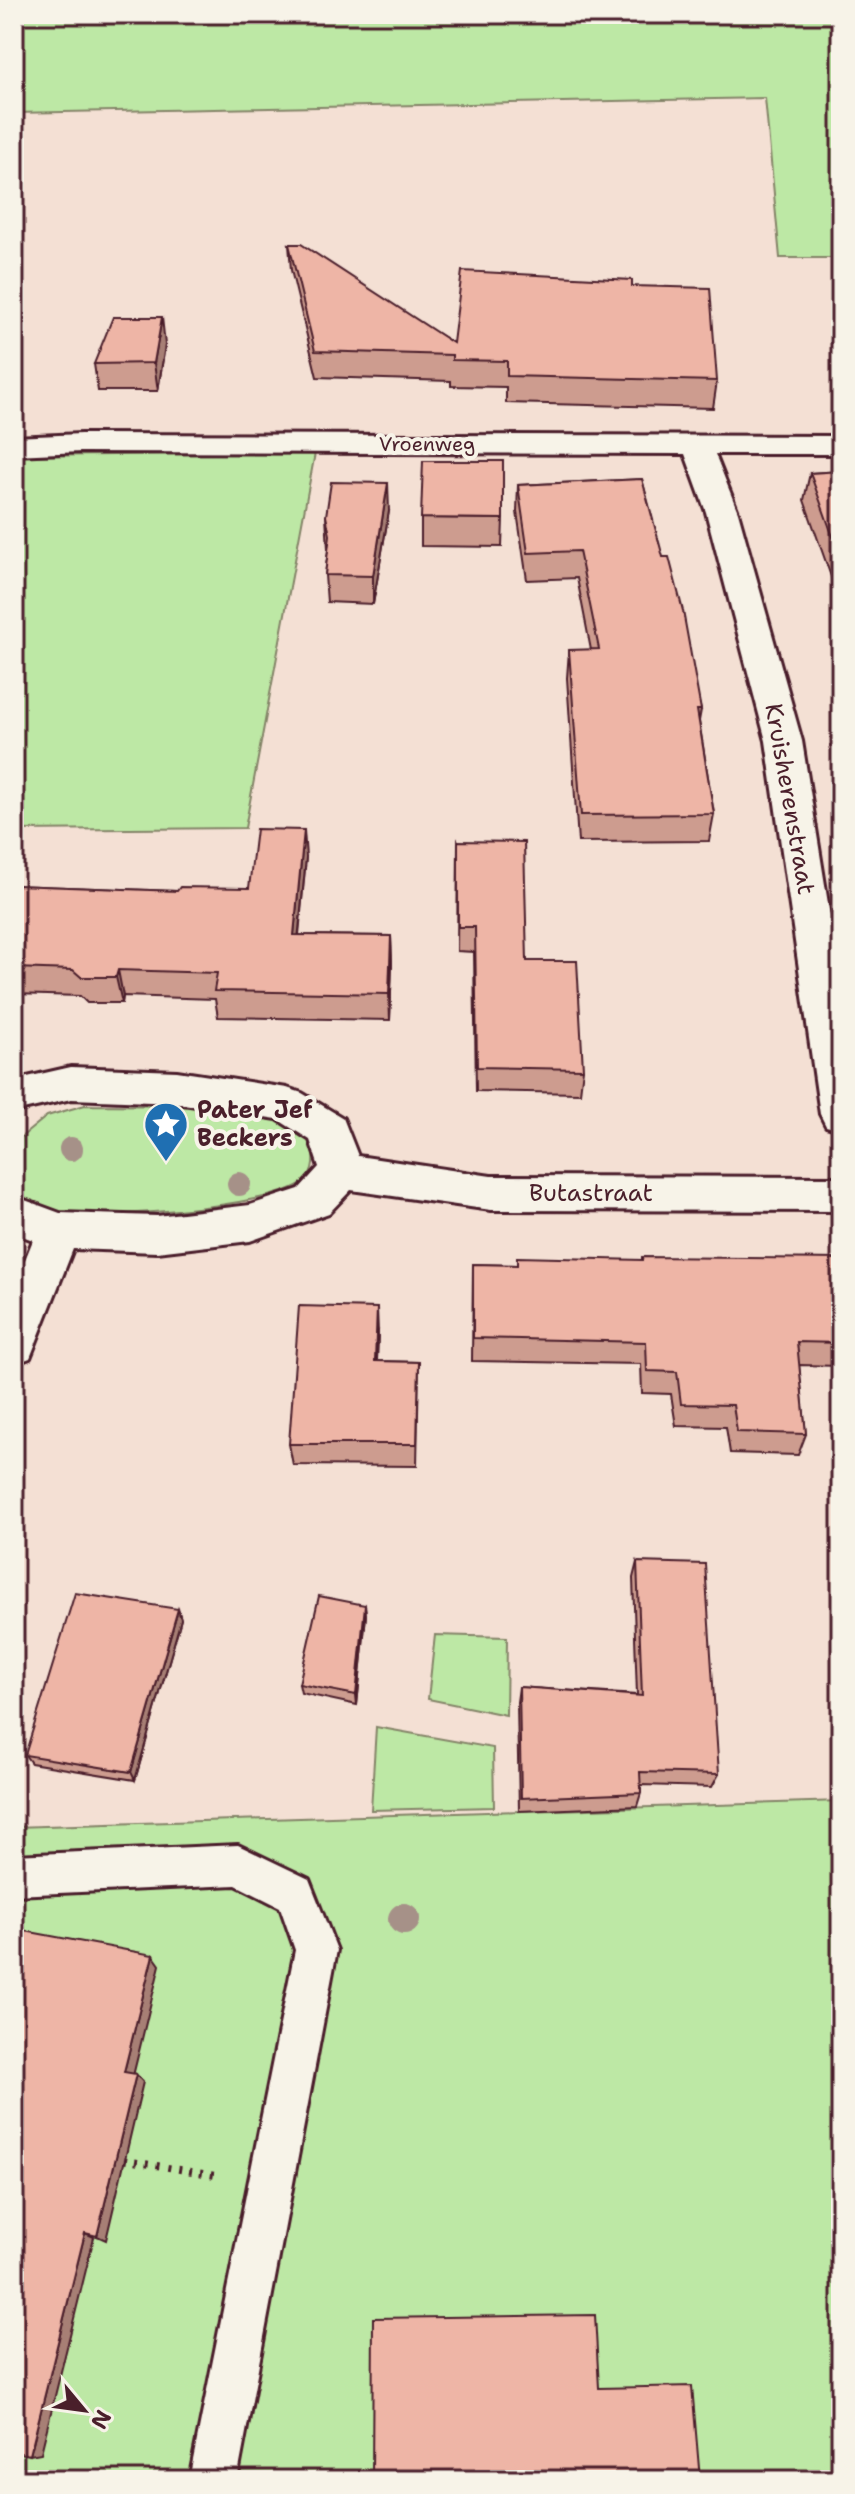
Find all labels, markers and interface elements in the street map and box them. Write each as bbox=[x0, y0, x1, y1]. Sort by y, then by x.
street label: Vroenweg bbox=[379, 431, 475, 457]
street label: Kruisherenstraat bbox=[757, 701, 823, 897]
place label: Pater Jef Beckers bbox=[197, 1094, 313, 1154]
place icon: Pater Jef Beckers bbox=[142, 1100, 190, 1163]
street label: Butastraat bbox=[529, 1177, 653, 1209]
north arrow bbox=[44, 2370, 124, 2450]
text: N bbox=[84, 2405, 118, 2434]

